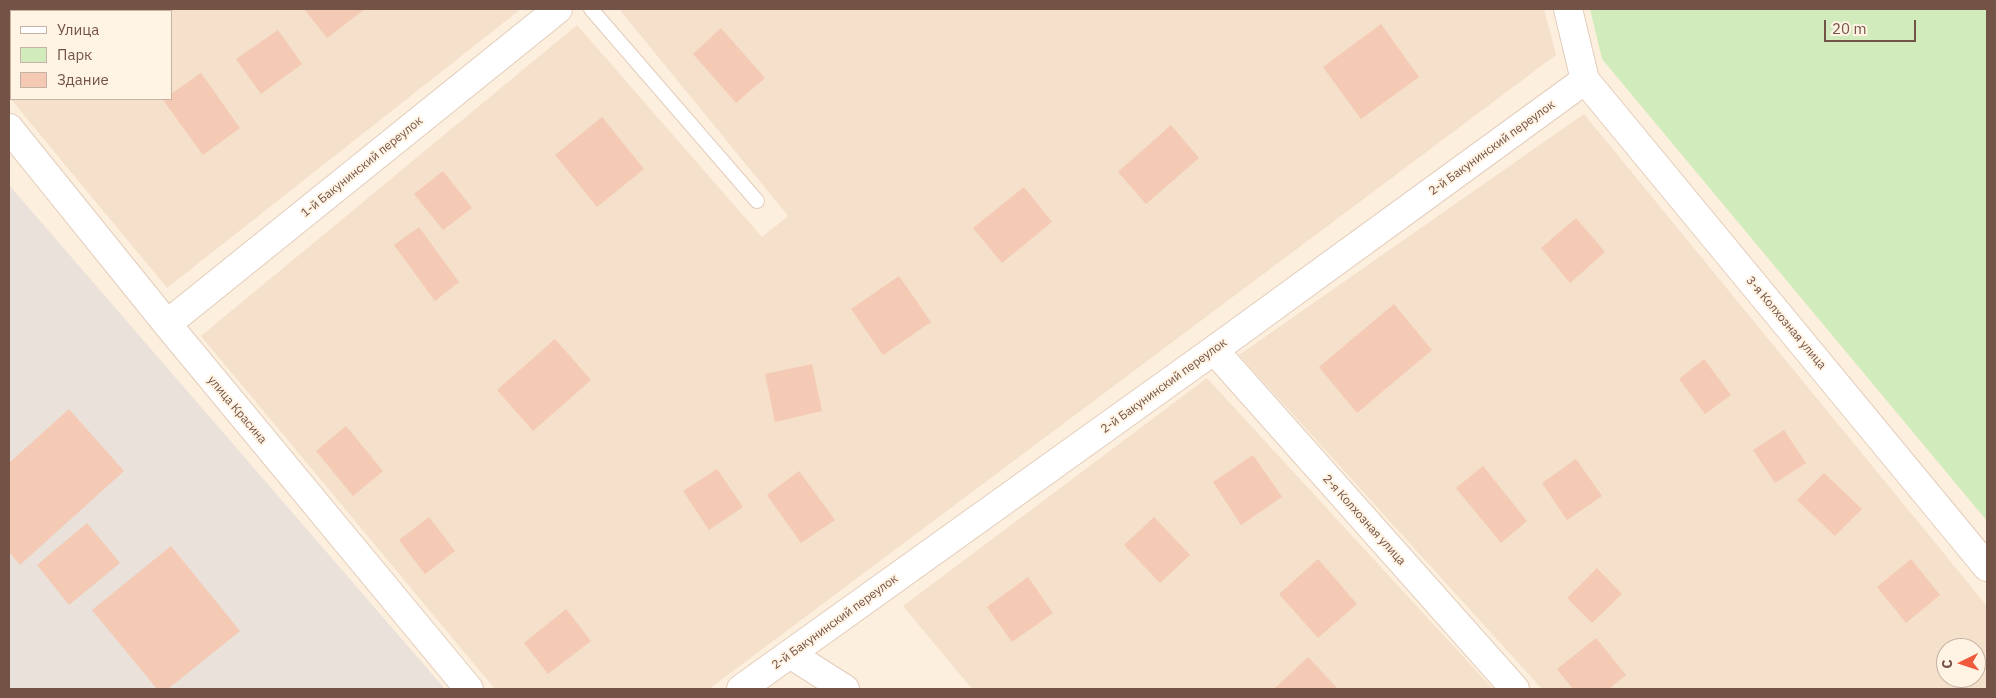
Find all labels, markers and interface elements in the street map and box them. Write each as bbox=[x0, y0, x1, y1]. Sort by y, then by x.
legend bbox=[10, 10, 172, 100]
scale bar bbox=[1826, 10, 1918, 42]
text: 20 m bbox=[1832, 19, 1867, 38]
text: Улица bbox=[57, 20, 99, 39]
text: Парк bbox=[57, 45, 92, 64]
text: Здание bbox=[57, 70, 109, 89]
street label: 2-й Бакунинский переулок bbox=[1426, 97, 1558, 199]
street label: 1-й Бакунинский переулок bbox=[298, 114, 426, 220]
street label: 3-я Колхозная улица bbox=[1743, 274, 1829, 372]
street label: 2-й Бакунинский переулок bbox=[1098, 335, 1230, 437]
street label: улица Красина bbox=[205, 373, 269, 447]
street label: 2-я Колхозная улица bbox=[1320, 472, 1408, 568]
street label: 2-й Бакунинский переулок bbox=[769, 571, 901, 673]
north arrow bbox=[1936, 638, 1986, 688]
text: С bbox=[1938, 659, 1956, 669]

